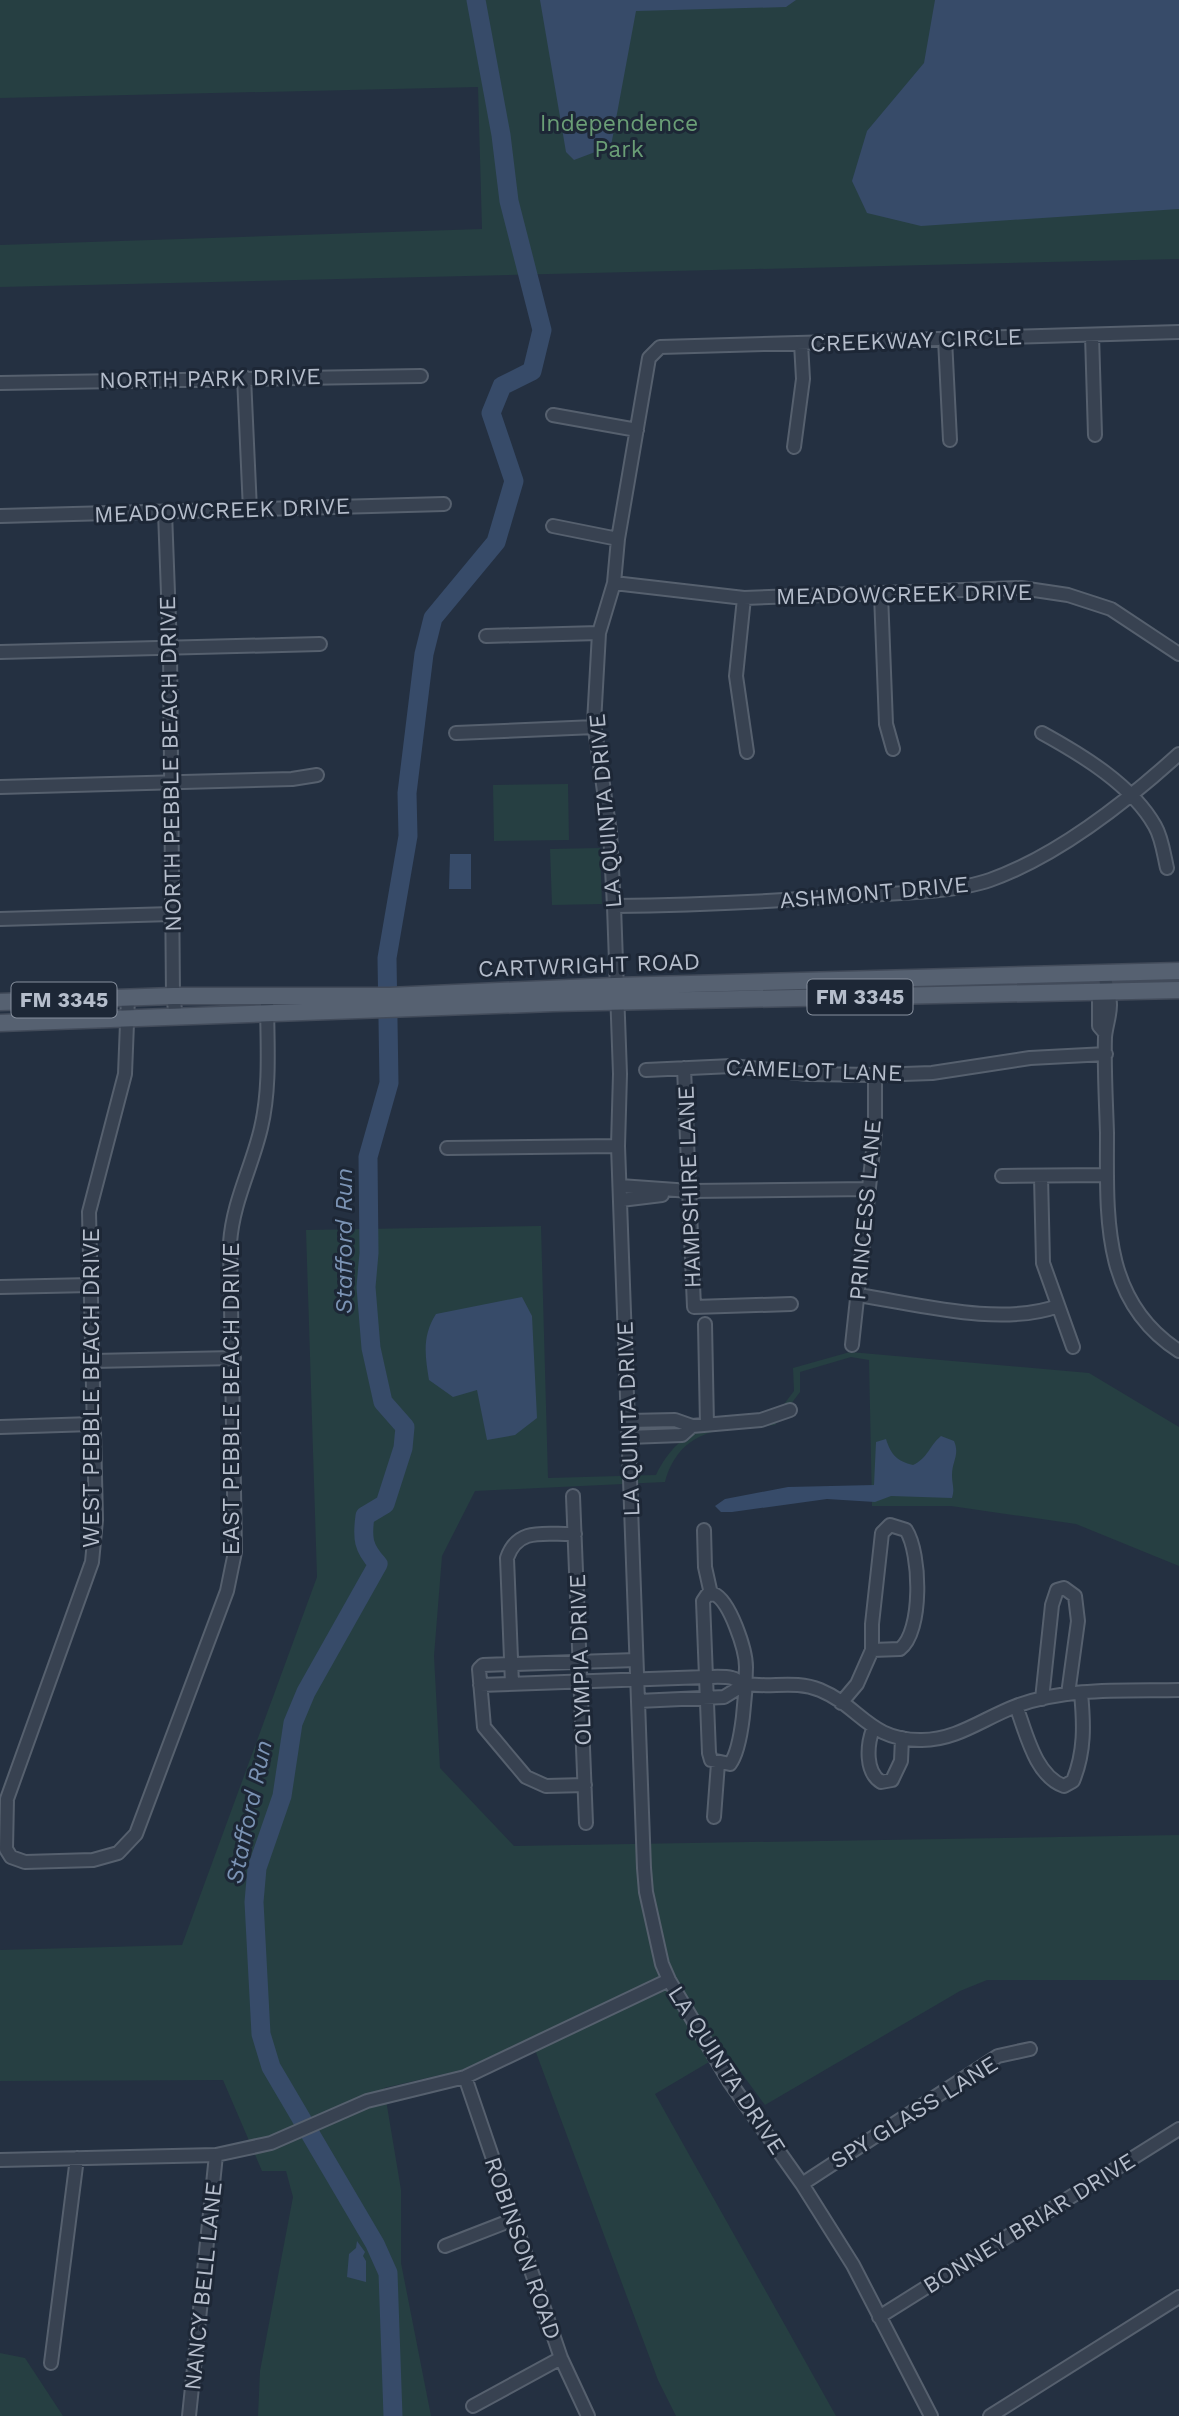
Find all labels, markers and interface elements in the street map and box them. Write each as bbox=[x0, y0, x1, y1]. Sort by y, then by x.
park label: Independence Park bbox=[540, 110, 698, 163]
street label: CREEKWAY CIRCLE bbox=[809, 323, 1023, 358]
street label: NORTH PARK DRIVE bbox=[99, 363, 321, 394]
street label: MEADOWCREEK DRIVE bbox=[93, 493, 351, 528]
street label: MEADOWCREEK DRIVE bbox=[776, 579, 1032, 610]
street label: NORTH PEBBLE BEACH DRIVE bbox=[154, 596, 187, 932]
street label: LA QUINTA DRIVE bbox=[584, 713, 627, 909]
street label: ASHMONT DRIVE bbox=[778, 871, 970, 914]
street label: CARTWRIGHT ROAD bbox=[478, 948, 701, 983]
road number: FM 3345 bbox=[808, 979, 912, 1014]
road number: FM 3345 bbox=[11, 982, 116, 1018]
street label: CAMELOT LANE bbox=[725, 1054, 903, 1087]
street label: HAMPSHIRE LANE bbox=[672, 1085, 707, 1289]
street label: PRINCESS LANE bbox=[844, 1119, 887, 1302]
water label: Stafford Run bbox=[330, 1168, 358, 1314]
street label: WEST PEBBLE BEACH DRIVE bbox=[78, 1228, 105, 1548]
street label: EAST PEBBLE BEACH DRIVE bbox=[218, 1243, 245, 1555]
street label: LA QUINTA DRIVE bbox=[612, 1321, 645, 1517]
street label: OLYMPIA DRIVE bbox=[564, 1574, 597, 1746]
water label: Stafford Run bbox=[220, 1737, 278, 1887]
street label: LA QUINTA DRIVE bbox=[662, 1981, 791, 2159]
street label: SPY GLASS LANE bbox=[826, 2050, 1003, 2175]
street label: BONNEY BRIAR DRIVE bbox=[918, 2147, 1140, 2300]
street label: ROBINSON ROAD bbox=[479, 2153, 566, 2343]
street label: NANCY BELL LANE bbox=[179, 2180, 228, 2392]

